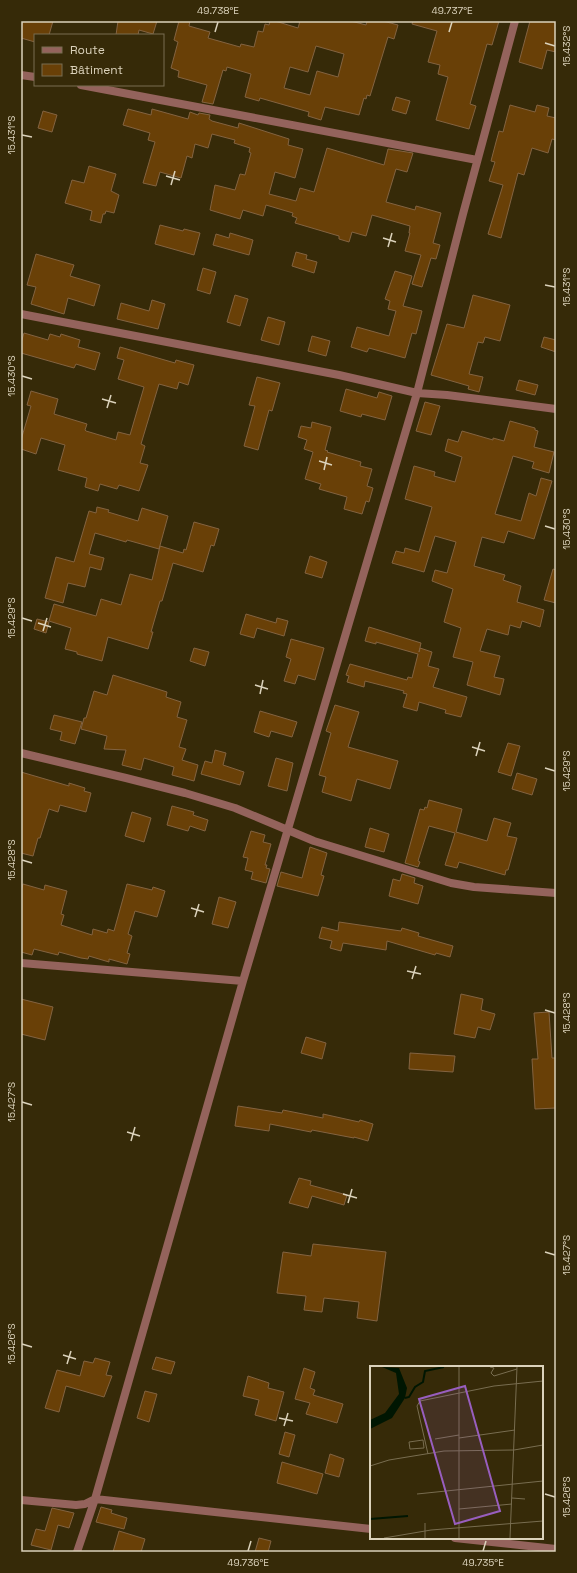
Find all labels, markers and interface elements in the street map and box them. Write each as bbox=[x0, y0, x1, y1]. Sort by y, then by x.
text: 49.738°E bbox=[197, 4, 239, 17]
text: 49.737°E bbox=[431, 4, 473, 17]
text: 15.432°S bbox=[560, 26, 573, 66]
legend bbox=[34, 34, 164, 86]
text: Route bbox=[70, 42, 105, 58]
text: Bâtiment bbox=[70, 62, 123, 78]
text: 15.431°S bbox=[5, 116, 18, 154]
text: 15.431°S bbox=[560, 268, 573, 306]
text: 15.430°S bbox=[5, 355, 18, 397]
text: 15.430°S bbox=[560, 508, 573, 550]
text: 15.429°S bbox=[5, 597, 18, 639]
text: 15.429°S bbox=[560, 750, 573, 792]
text: 15.428°S bbox=[5, 839, 18, 881]
text: 15.428°S bbox=[560, 992, 573, 1034]
text: 15.427°S bbox=[5, 1082, 18, 1122]
text: 15.427°S bbox=[560, 1235, 573, 1275]
text: 15.426°S bbox=[5, 1323, 18, 1365]
inset map bbox=[370, 1366, 543, 1539]
text: 15.426°S bbox=[560, 1476, 573, 1518]
text: 49.736°E bbox=[227, 1556, 269, 1569]
text: 49.735°E bbox=[462, 1556, 504, 1569]

